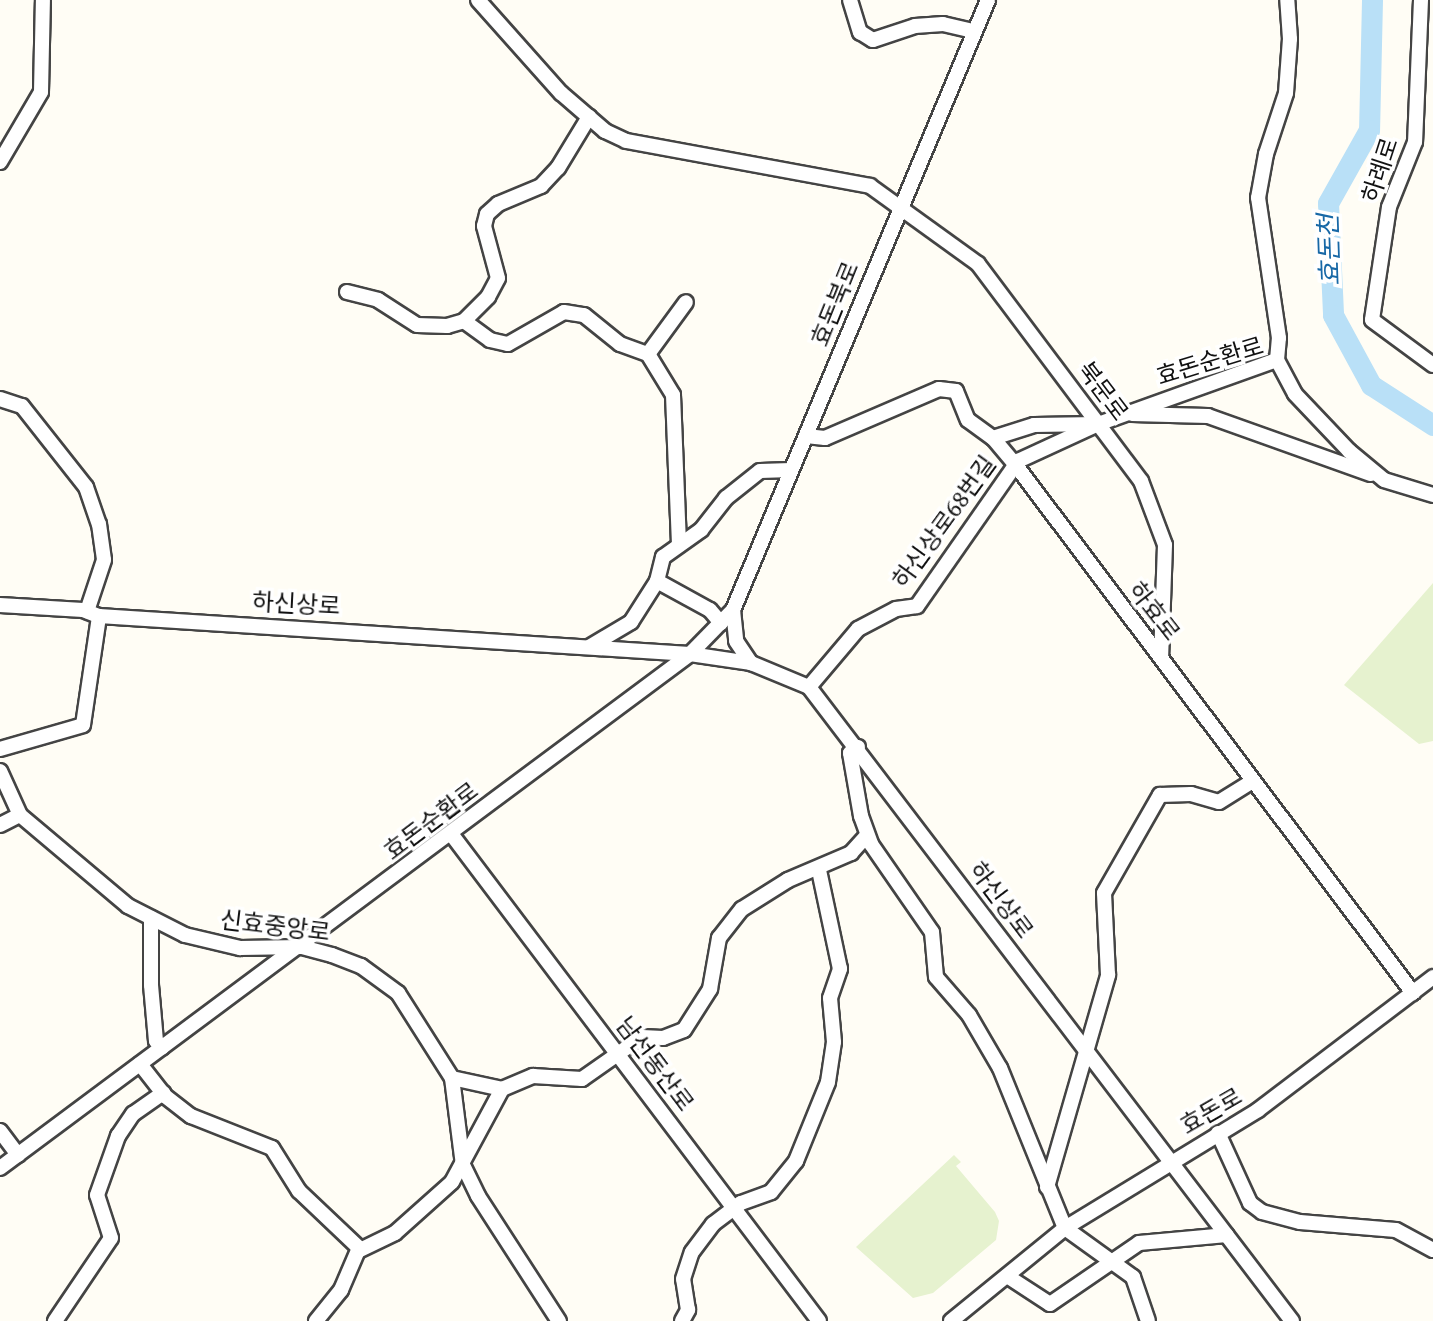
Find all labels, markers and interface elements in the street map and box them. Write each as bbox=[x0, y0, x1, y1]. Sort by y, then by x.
street label: 하례로 bbox=[1356, 134, 1404, 206]
water label: 효돈천 bbox=[1313, 214, 1347, 286]
street label: 효돈북로 bbox=[805, 258, 865, 350]
street label: 효돈순환로 bbox=[1153, 331, 1267, 391]
street label: 북문로 bbox=[1072, 356, 1134, 426]
street label: 하신상로68번길 bbox=[886, 450, 1002, 594]
street label: 하효로 bbox=[1122, 576, 1186, 646]
street label: 하신상로 bbox=[251, 587, 341, 621]
street label: 효돈순환로 bbox=[378, 776, 484, 866]
street label: 하신상로 bbox=[963, 856, 1039, 944]
street label: 신효중앙로 bbox=[218, 905, 332, 947]
street label: 남선동산로 bbox=[610, 1011, 700, 1117]
street label: 효돈로 bbox=[1175, 1082, 1247, 1140]

